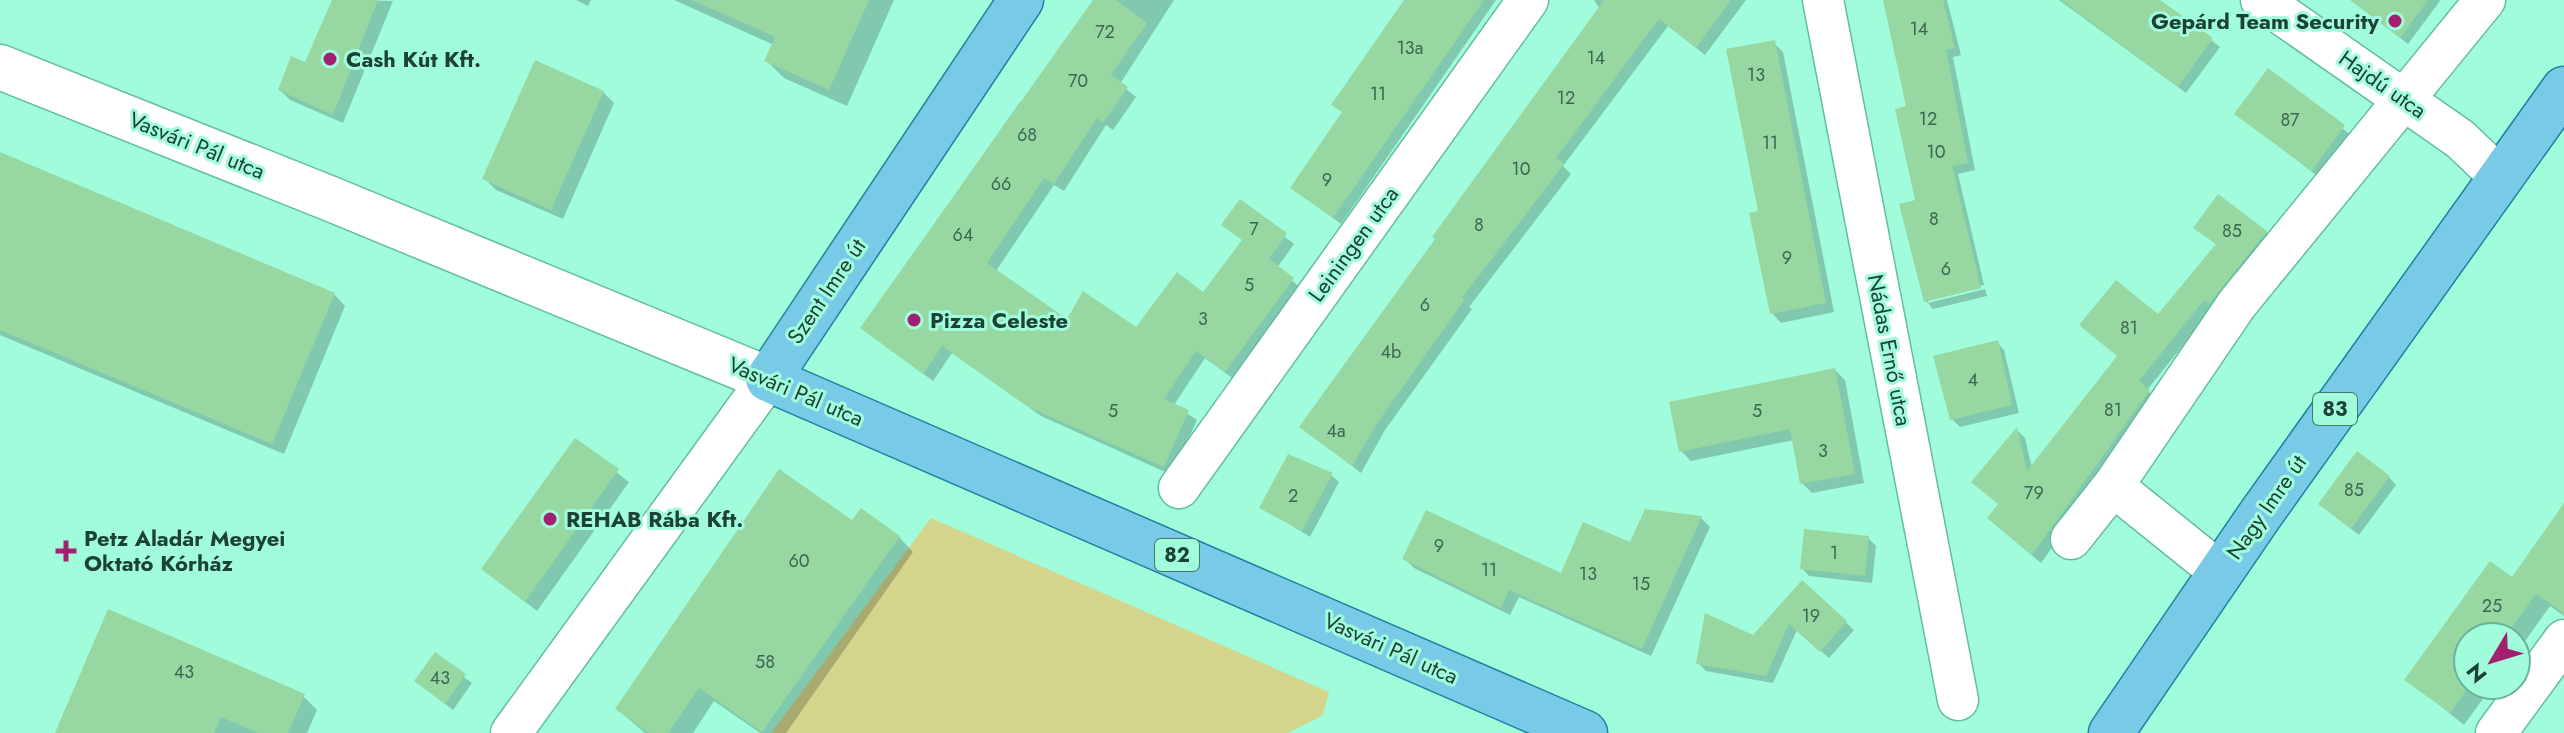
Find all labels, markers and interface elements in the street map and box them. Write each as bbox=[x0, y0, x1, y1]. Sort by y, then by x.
place label: Gepárd Team Security bbox=[2151, 5, 2380, 37]
marker: Gepárd Team Security bbox=[2386, 12, 2404, 30]
house number: 14 bbox=[1910, 16, 1928, 42]
house number: 72 bbox=[1095, 19, 1115, 45]
house number: 13a bbox=[1397, 35, 1423, 61]
street label: Hajdú utca bbox=[2333, 42, 2433, 126]
place label: Cash Kút Kft. bbox=[346, 43, 481, 75]
house number: 14 bbox=[1587, 45, 1605, 71]
marker: Cash Kút Kft. bbox=[321, 50, 339, 68]
house number: 13 bbox=[1747, 62, 1765, 88]
house number: 70 bbox=[1068, 68, 1088, 94]
house number: 11 bbox=[1370, 81, 1386, 107]
house number: 12 bbox=[1557, 85, 1575, 111]
street label: Vasvári Pál utca bbox=[124, 103, 270, 187]
house number: 12 bbox=[1919, 106, 1937, 132]
house number: 87 bbox=[2280, 107, 2300, 133]
house number: 68 bbox=[1017, 122, 1037, 148]
house number: 11 bbox=[1762, 130, 1778, 156]
house number: 10 bbox=[1927, 139, 1946, 165]
house number: 10 bbox=[1512, 156, 1531, 182]
house number: 9 bbox=[1322, 167, 1332, 193]
house number: 66 bbox=[991, 171, 1011, 197]
street label: Leiningen utca bbox=[1300, 180, 1406, 308]
house number: 8 bbox=[1929, 206, 1939, 232]
house number: 8 bbox=[1474, 212, 1484, 238]
house number: 7 bbox=[1249, 216, 1259, 242]
house number: 85 bbox=[2222, 218, 2242, 244]
house number: 64 bbox=[953, 222, 973, 248]
street label: Szent Imre út bbox=[779, 231, 874, 350]
house number: 9 bbox=[1782, 245, 1792, 271]
house number: 6 bbox=[1941, 256, 1951, 282]
street label: Nádas Ernő utca bbox=[1860, 271, 1920, 429]
house number: 5 bbox=[1244, 272, 1254, 298]
house number: 6 bbox=[1420, 292, 1430, 318]
place label: Pizza Celeste bbox=[930, 304, 1068, 336]
house number: 3 bbox=[1198, 306, 1208, 332]
marker: Pizza Celeste bbox=[905, 311, 923, 329]
house number: 81 bbox=[2120, 315, 2138, 341]
house number: 4b bbox=[1381, 339, 1401, 365]
street label: Vasvári Pál utca bbox=[723, 348, 869, 434]
house number: 4 bbox=[1968, 367, 1978, 393]
road number: 83 bbox=[2313, 393, 2357, 425]
house number: 81 bbox=[2104, 397, 2122, 423]
house number: 5 bbox=[1108, 398, 1118, 424]
house number: 5 bbox=[1752, 398, 1762, 424]
house number: 4a bbox=[1326, 418, 1346, 444]
house number: 3 bbox=[1818, 438, 1828, 464]
street label: Nagy Imre út bbox=[2218, 448, 2314, 566]
house number: 85 bbox=[2344, 477, 2364, 503]
house number: 79 bbox=[2024, 480, 2044, 506]
house number: 2 bbox=[1288, 483, 1298, 509]
place label: REHAB Rába Kft. bbox=[566, 503, 743, 535]
marker: REHAB Rába Kft. bbox=[541, 510, 559, 528]
place label: Petz Aladár Megyei Oktató Kórház bbox=[84, 522, 285, 579]
house number: 9 bbox=[1434, 533, 1444, 559]
road number: 82 bbox=[1155, 539, 1199, 571]
marker: Petz Aladár Megyei Oktató Kórház bbox=[55, 540, 77, 562]
house number: 1 bbox=[1830, 540, 1838, 566]
house number: 60 bbox=[788, 548, 810, 574]
house number: 11 bbox=[1481, 557, 1497, 583]
house number: 13 bbox=[1579, 561, 1597, 587]
house number: 15 bbox=[1632, 571, 1650, 597]
house number: 25 bbox=[2482, 593, 2502, 619]
house number: 19 bbox=[1802, 603, 1820, 629]
street label: Vasvári Pál utca bbox=[1319, 604, 1463, 692]
north arrow bbox=[2452, 621, 2532, 701]
house number: 58 bbox=[755, 649, 775, 675]
text: N bbox=[2458, 657, 2494, 690]
house number: 43 bbox=[174, 659, 194, 685]
house number: 43 bbox=[430, 665, 450, 691]

